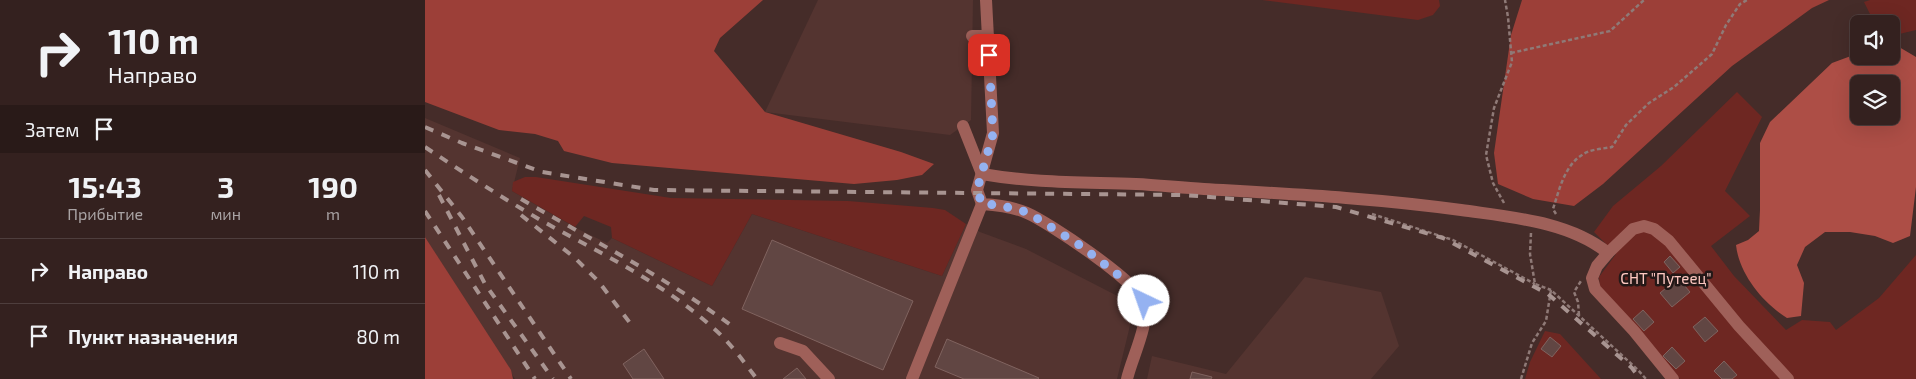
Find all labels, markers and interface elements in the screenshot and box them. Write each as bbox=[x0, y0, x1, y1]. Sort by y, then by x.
map controls bbox=[1850, 15, 1900, 125]
button: sound bbox=[1850, 15, 1900, 65]
text: 110 m bbox=[108, 19, 199, 61]
icon: right bbox=[25, 20, 90, 85]
pin bbox=[968, 34, 1010, 76]
icon: arrive bbox=[975, 41, 1003, 69]
text: Направо bbox=[108, 61, 197, 87]
button: layers bbox=[1850, 75, 1900, 125]
icon: arrive bbox=[90, 115, 118, 143]
text: Затем bbox=[25, 118, 80, 141]
text: 15:43 bbox=[69, 168, 142, 204]
text: 3 bbox=[217, 168, 234, 204]
text: 190 bbox=[308, 168, 358, 204]
text: Прибытие bbox=[67, 204, 143, 223]
text: мин bbox=[210, 204, 241, 223]
text: m bbox=[326, 204, 340, 223]
icon: right bbox=[25, 257, 53, 285]
text: Направо bbox=[68, 260, 148, 283]
text: 110 m bbox=[353, 260, 400, 283]
park label: СНТ "Путеец" bbox=[1620, 269, 1712, 288]
position arrow bbox=[1117, 274, 1169, 326]
icon: arrive bbox=[25, 322, 53, 350]
text: Пункт назначения bbox=[68, 325, 238, 348]
text: 80 m bbox=[356, 325, 400, 348]

